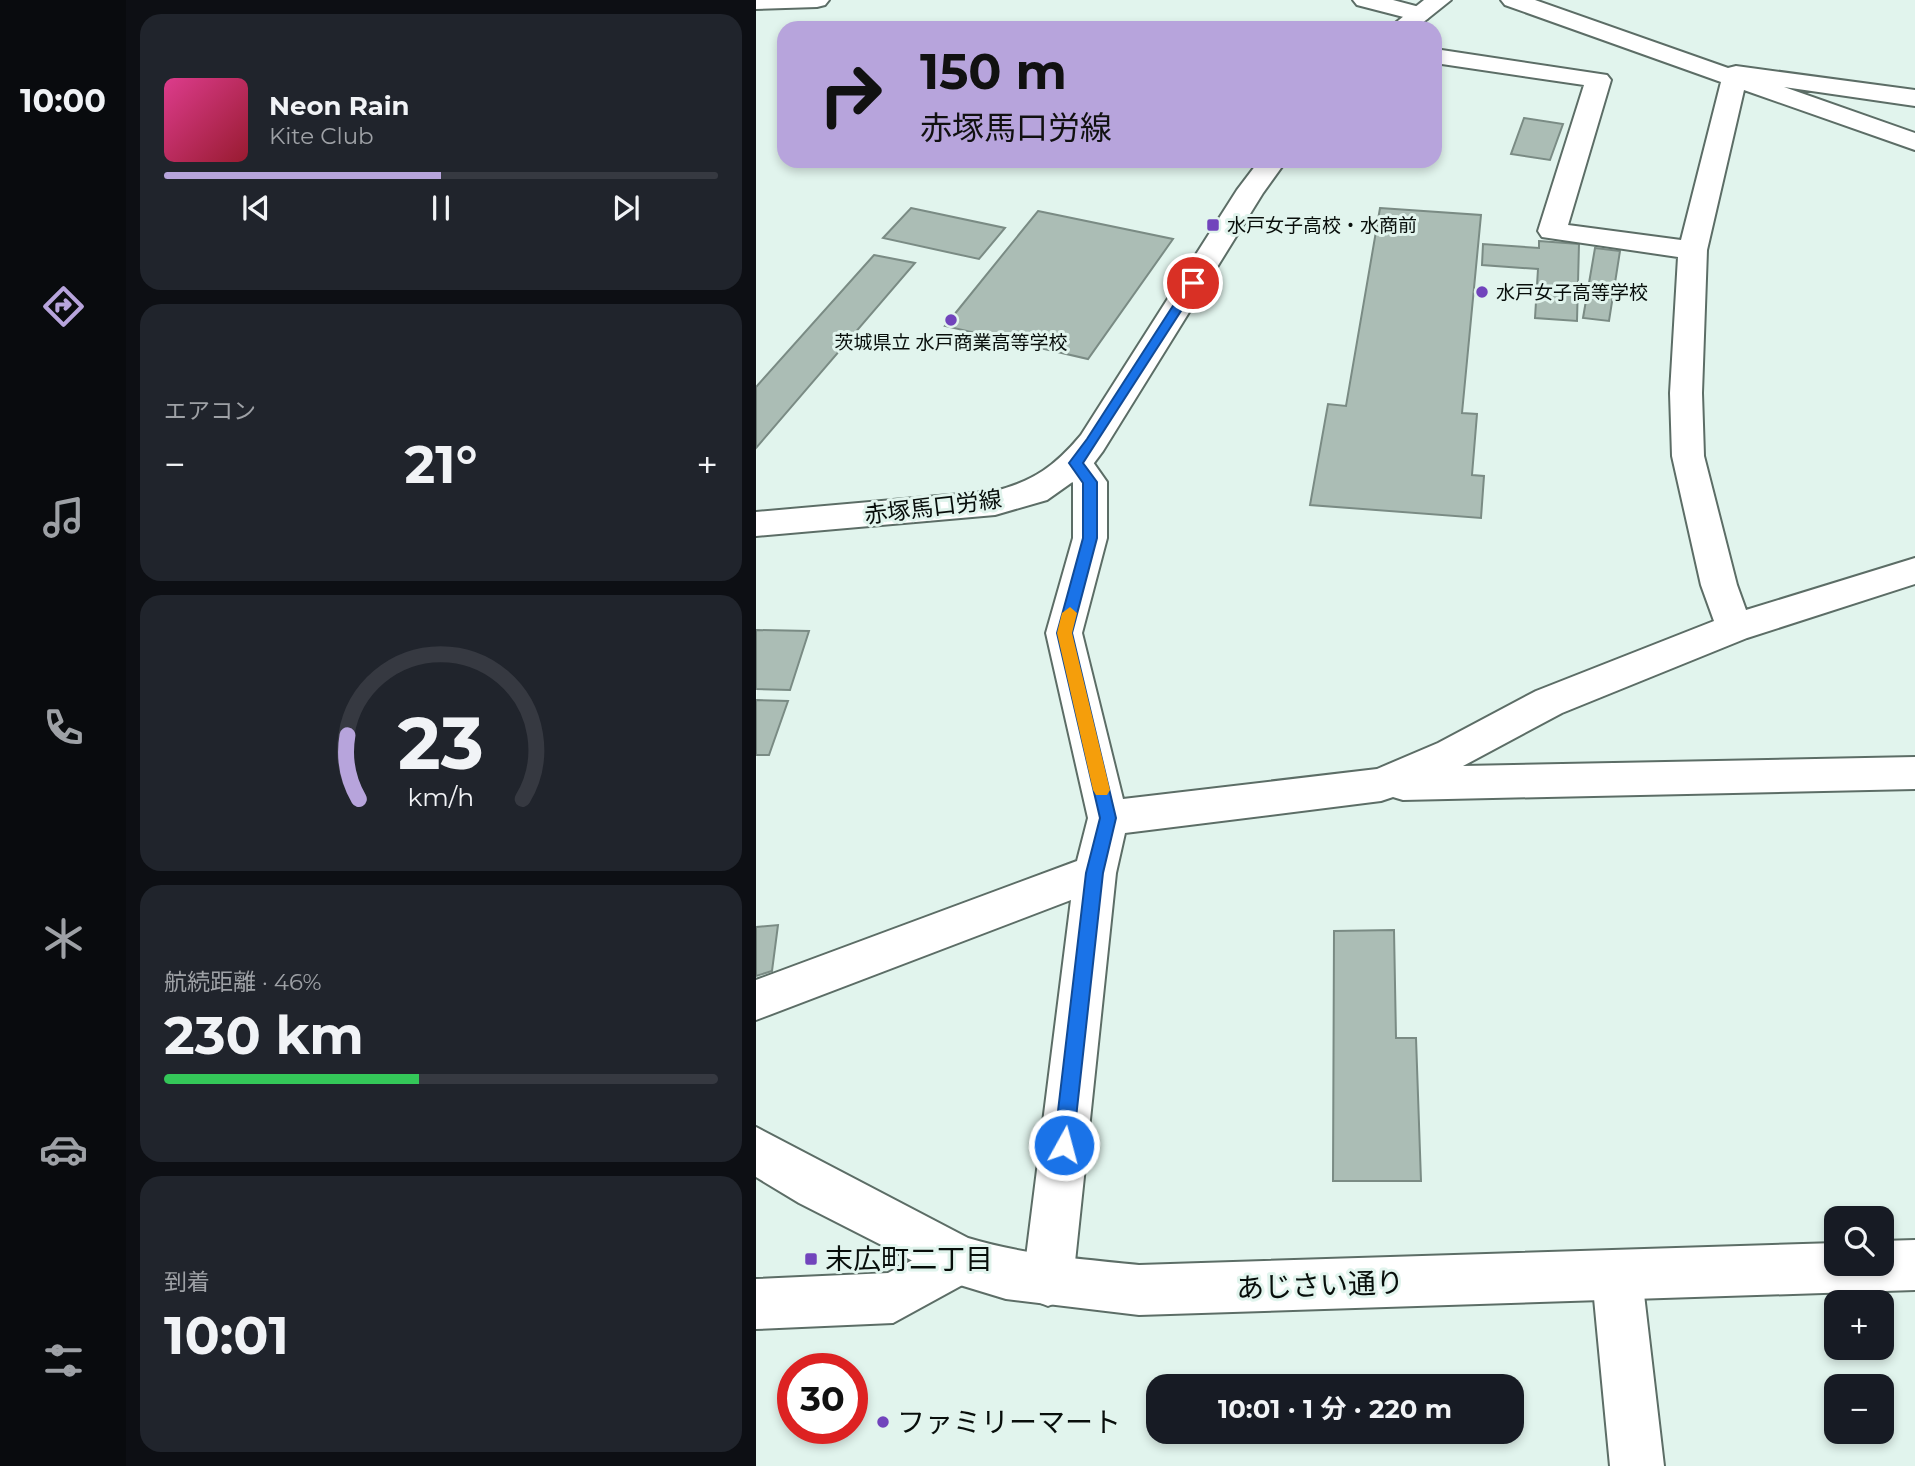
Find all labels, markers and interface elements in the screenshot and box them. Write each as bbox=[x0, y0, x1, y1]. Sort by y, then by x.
text: 150 m bbox=[920, 42, 1067, 101]
icon: right bbox=[805, 49, 896, 140]
text: 10:00 bbox=[20, 81, 106, 120]
text: Neon Rain bbox=[269, 90, 410, 122]
text: 赤塚馬口労線 bbox=[920, 108, 1112, 147]
text: Kite Club bbox=[269, 122, 374, 150]
icon: previous bbox=[237, 189, 275, 227]
icon: pause bbox=[422, 189, 460, 227]
icon: next bbox=[607, 189, 645, 227]
place label: 水戸女子高校・水商前 bbox=[1227, 214, 1417, 237]
marker: 水戸女子高校・水商前 bbox=[1205, 217, 1221, 233]
pin bbox=[1163, 253, 1223, 313]
icon: arrive bbox=[1174, 264, 1212, 302]
place label: 水戸女子高等学校 bbox=[1496, 281, 1648, 304]
icon: directions bbox=[39, 282, 88, 331]
marker: 水戸女子高等学校 bbox=[1474, 284, 1490, 300]
marker: 茨城県立 水戸商業高等学校 bbox=[943, 312, 959, 328]
place label: 茨城県立 水戸商業高等学校 bbox=[835, 331, 1067, 354]
text: エアコン bbox=[164, 397, 256, 425]
text: 21° bbox=[405, 433, 477, 496]
text: − bbox=[164, 441, 186, 488]
text: + bbox=[696, 441, 718, 488]
street label: 赤塚馬口労線 bbox=[863, 485, 1003, 529]
icon: music bbox=[39, 493, 88, 542]
text: 23 bbox=[398, 699, 484, 787]
icon: phone bbox=[39, 703, 88, 752]
text: km/h bbox=[408, 782, 474, 812]
icon: climate bbox=[39, 914, 88, 963]
text: 航続距離 · 46% bbox=[164, 968, 322, 996]
text: 230 km bbox=[164, 1004, 364, 1067]
position arrow bbox=[1027, 1108, 1101, 1182]
icon: car bbox=[39, 1125, 88, 1174]
map controls bbox=[1824, 1206, 1894, 1444]
button: search bbox=[1824, 1206, 1894, 1276]
place label: 末広町二丁目 bbox=[825, 1242, 993, 1276]
marker: 末広町二丁目 bbox=[803, 1251, 819, 1267]
street label: あじさい通り bbox=[1235, 1265, 1405, 1305]
text: 到着 bbox=[164, 1268, 210, 1296]
button: + bbox=[1824, 1290, 1894, 1360]
text: 10:01 bbox=[164, 1304, 289, 1367]
icon: filters bbox=[39, 1336, 88, 1385]
speed limit sign: 30 bbox=[777, 1353, 868, 1444]
button: − bbox=[1824, 1374, 1894, 1444]
text: 10:01 · 1 分 · 220 m bbox=[1218, 1393, 1452, 1425]
place label: ファミリーマート bbox=[897, 1405, 1121, 1439]
marker: ファミリーマート bbox=[875, 1414, 891, 1430]

